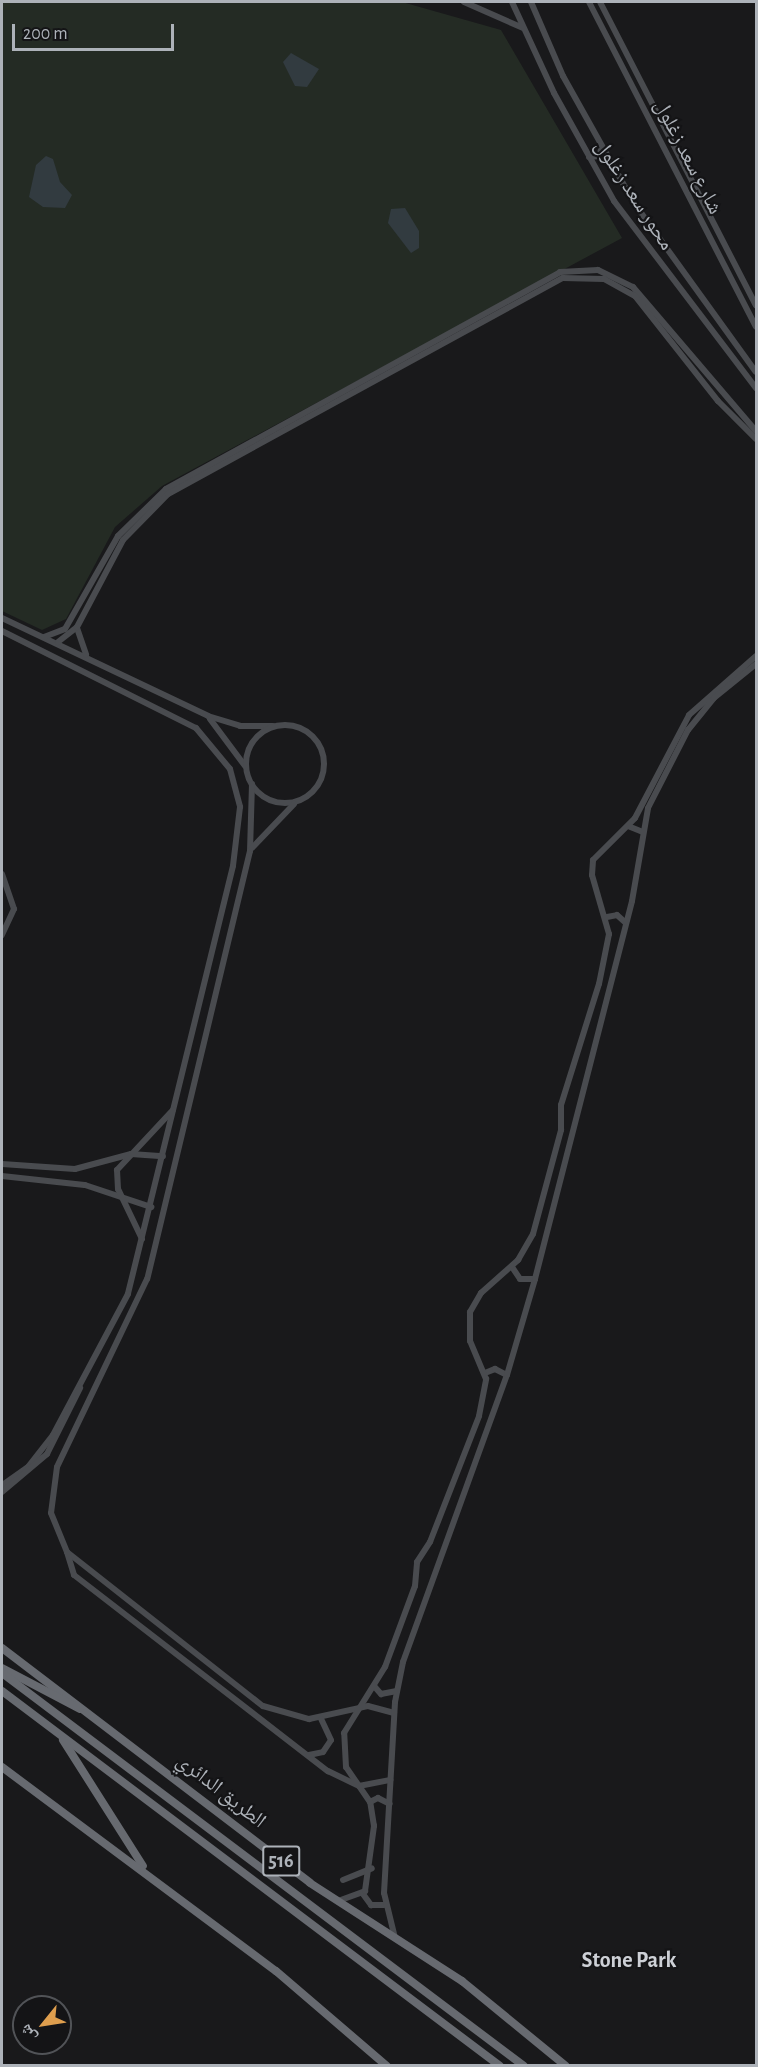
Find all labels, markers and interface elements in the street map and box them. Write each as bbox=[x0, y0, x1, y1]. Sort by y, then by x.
scale bar bbox=[15, 12, 177, 50]
text: 200 m bbox=[23, 25, 68, 43]
street label: شارع سعد زغلول bbox=[648, 95, 728, 219]
street label: محور سعد زغلول bbox=[589, 135, 679, 255]
street label: الطريق الدائري bbox=[171, 1748, 271, 1834]
road number: 516 bbox=[262, 1844, 300, 1878]
district label: Stone Park bbox=[582, 1948, 676, 1974]
north arrow bbox=[12, 1995, 72, 2055]
text: ش bbox=[17, 2022, 39, 2044]

